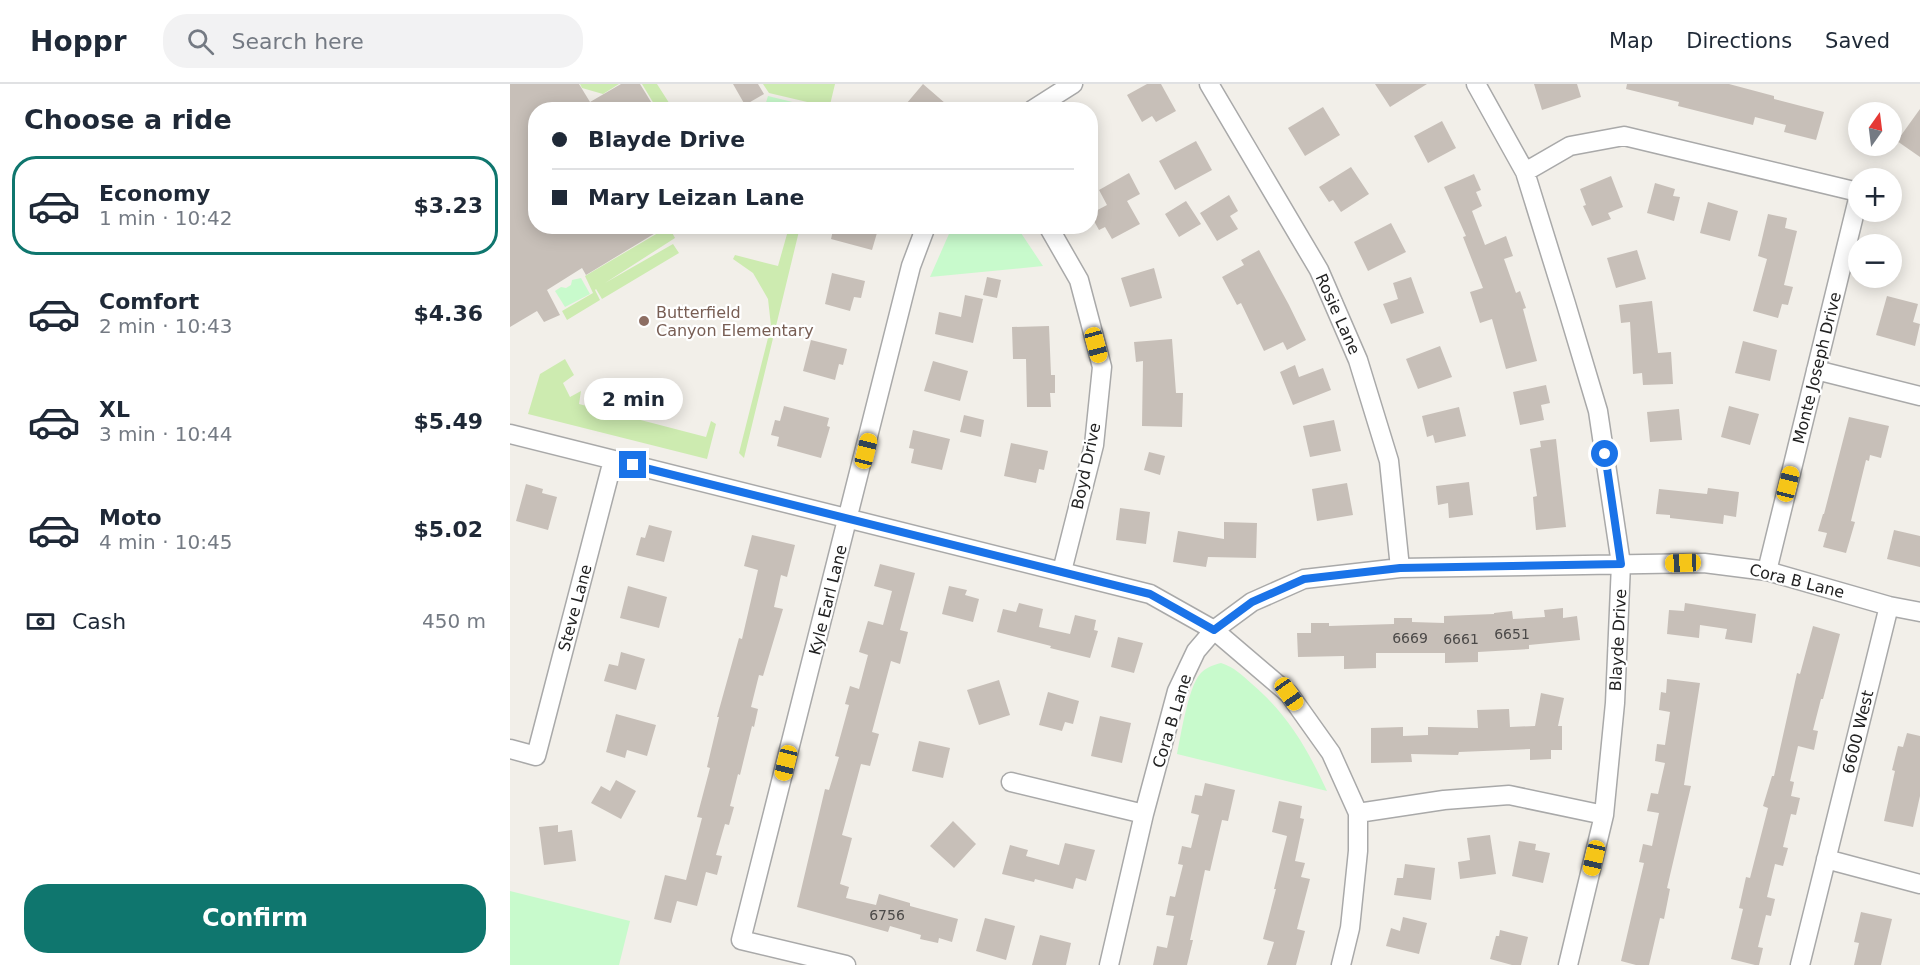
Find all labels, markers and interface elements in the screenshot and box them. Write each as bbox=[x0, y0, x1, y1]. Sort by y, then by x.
search box bbox=[163, 14, 583, 68]
text: Hoppr bbox=[30, 25, 127, 58]
icon: search bbox=[184, 25, 217, 58]
text: Search here bbox=[232, 29, 364, 54]
text: Map bbox=[1609, 29, 1653, 53]
text: Directions bbox=[1686, 29, 1792, 53]
text: Saved bbox=[1825, 29, 1890, 53]
north arrow bbox=[1848, 102, 1902, 156]
map controls bbox=[1848, 102, 1902, 288]
text: Choose a ride bbox=[24, 104, 232, 135]
text: Blayde Drive bbox=[588, 127, 745, 152]
button: + bbox=[1848, 168, 1902, 222]
icon: car bbox=[27, 179, 81, 233]
text: Economy bbox=[99, 181, 210, 206]
text: Mary Leizan Lane bbox=[588, 185, 805, 210]
text: $3.23 bbox=[413, 193, 483, 218]
text: 1 min · 10:42 bbox=[99, 206, 233, 230]
button: − bbox=[1848, 234, 1902, 288]
street label: Rosie Lane bbox=[1312, 271, 1364, 357]
icon: car bbox=[27, 287, 81, 341]
text: Comfort bbox=[99, 289, 199, 314]
street label: Monte Joseph Drive bbox=[1789, 290, 1845, 446]
text: $4.36 bbox=[413, 301, 483, 326]
place label: Butterfield Canyon Elementary bbox=[656, 303, 814, 340]
text: 2 min · 10:43 bbox=[99, 314, 233, 338]
marker: Butterfield Canyon Elementary bbox=[637, 314, 651, 328]
car bbox=[1083, 325, 1109, 365]
callout: 2 min bbox=[584, 378, 682, 420]
text: 2 min bbox=[602, 387, 665, 411]
icon: car bbox=[27, 395, 81, 449]
text: XL bbox=[99, 397, 130, 422]
text: $5.49 bbox=[413, 409, 483, 434]
street label: Boyd Drive bbox=[1068, 421, 1104, 511]
text: 3 min · 10:44 bbox=[99, 422, 233, 446]
car bbox=[853, 431, 879, 471]
route start bbox=[1591, 440, 1618, 467]
route end bbox=[619, 451, 646, 478]
car bbox=[1775, 464, 1801, 504]
icon: car bbox=[27, 503, 81, 557]
text: Moto bbox=[99, 505, 162, 530]
text: $5.02 bbox=[413, 517, 483, 542]
text: 4 min · 10:45 bbox=[99, 530, 233, 554]
street label: Kyle Earl Lane bbox=[805, 543, 851, 657]
car bbox=[1665, 553, 1701, 573]
street label: Cora B Lane bbox=[1748, 560, 1846, 602]
street label: Steve Lane bbox=[554, 562, 596, 654]
street label: Blayde Drive bbox=[1606, 588, 1630, 692]
icon: cash bbox=[24, 605, 57, 638]
text: Cash bbox=[72, 609, 126, 634]
text: 450 m bbox=[422, 609, 486, 633]
house number: 6651 bbox=[1494, 626, 1530, 642]
house number: 6669 bbox=[1392, 630, 1428, 646]
house number: 6661 bbox=[1443, 631, 1479, 647]
street label: Cora B Lane bbox=[1149, 672, 1195, 770]
car bbox=[1271, 674, 1307, 714]
street label: 6600 West bbox=[1838, 688, 1878, 776]
car bbox=[773, 743, 799, 783]
car bbox=[1581, 838, 1607, 878]
button: Confirm bbox=[24, 884, 486, 953]
house number: 6756 bbox=[869, 907, 905, 923]

